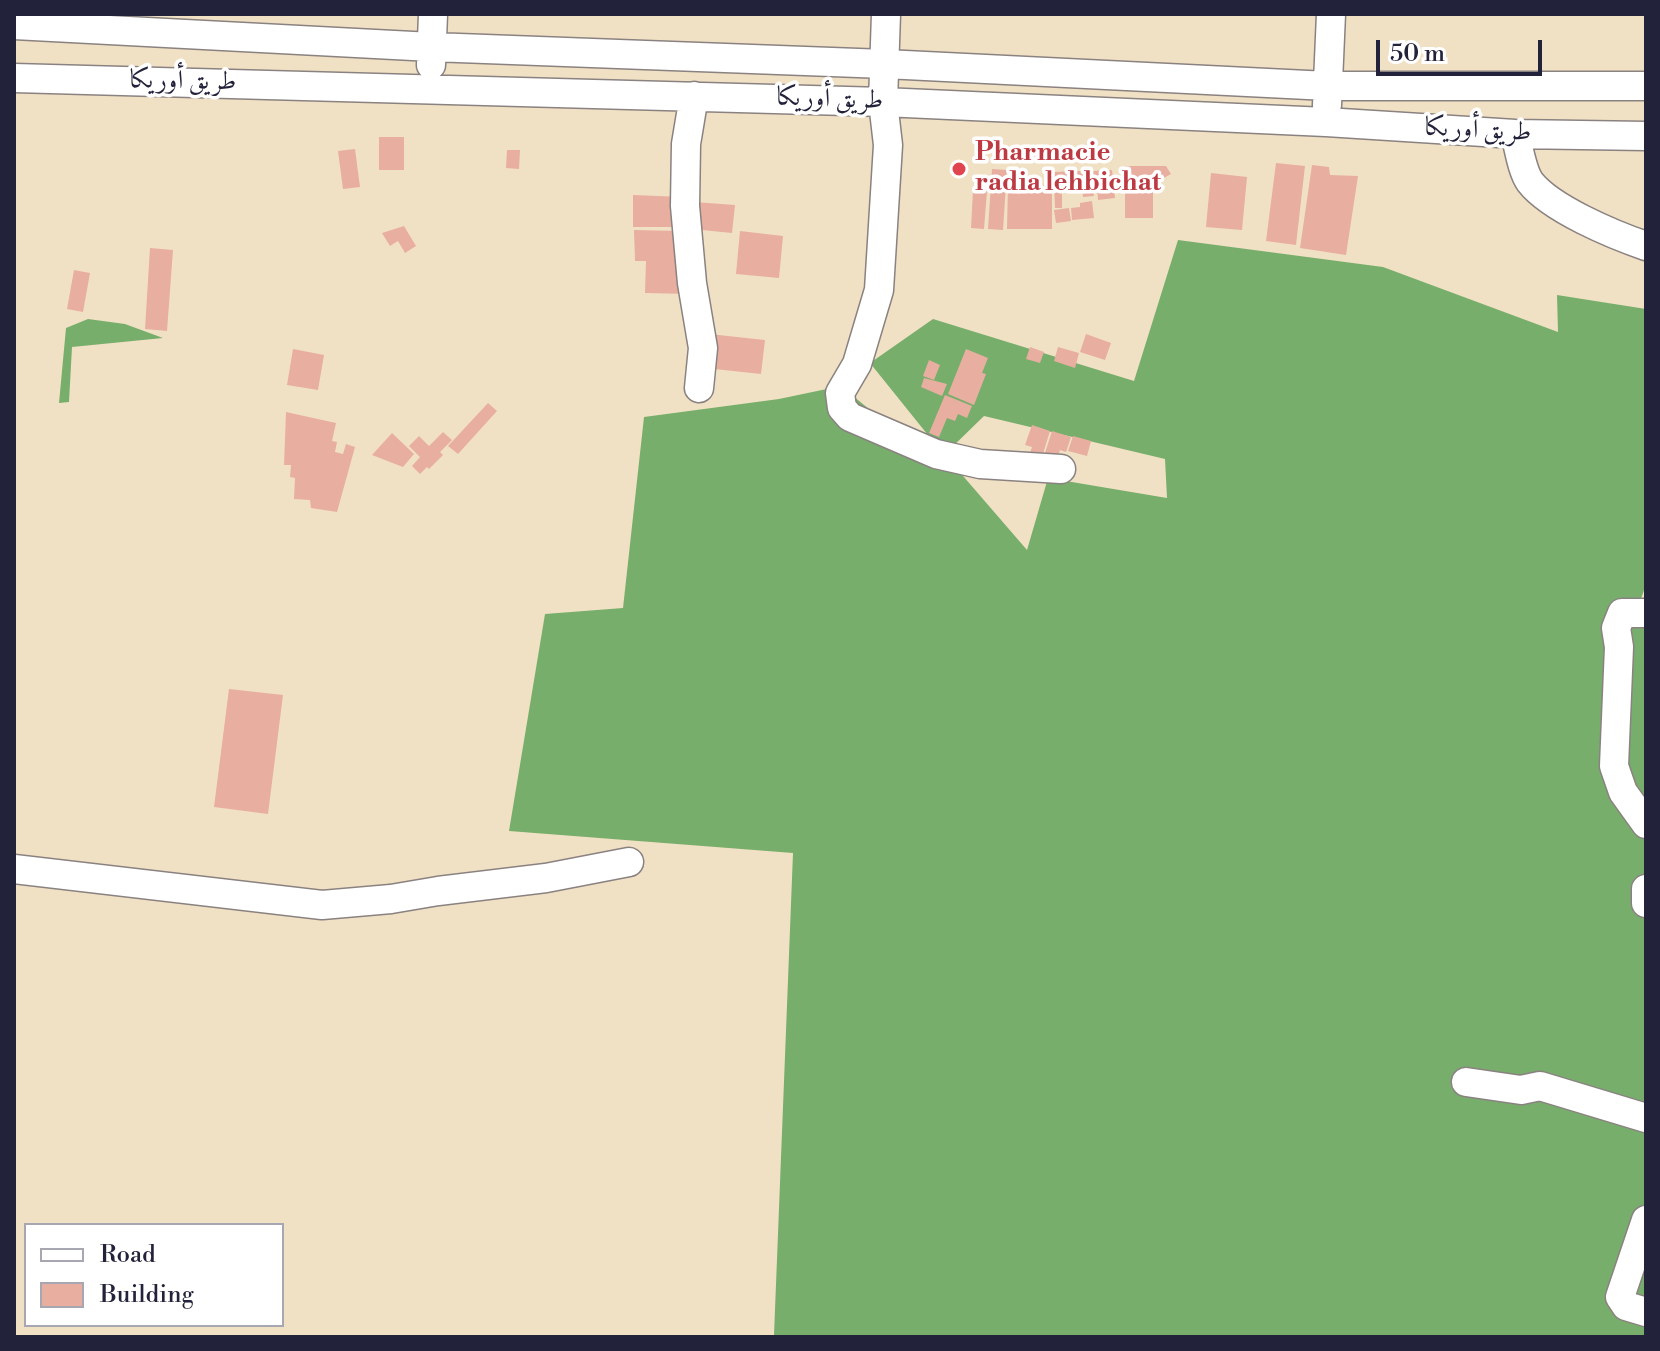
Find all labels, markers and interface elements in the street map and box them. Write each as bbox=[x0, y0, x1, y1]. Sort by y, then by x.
scale bar bbox=[1380, 24, 1546, 74]
text: 50 m bbox=[1390, 39, 1445, 69]
street label: طريق أوريكا bbox=[129, 65, 237, 99]
street label: طريق أوريكا bbox=[776, 83, 884, 117]
street label: طريق أوريكا bbox=[1424, 113, 1532, 149]
place label: Pharmacie radia lehbichat bbox=[975, 138, 1161, 200]
marker: Pharmacie radia lehbichat bbox=[950, 160, 968, 178]
legend bbox=[24, 1223, 284, 1327]
text: Road bbox=[100, 1240, 156, 1270]
text: Building bbox=[100, 1280, 194, 1310]

